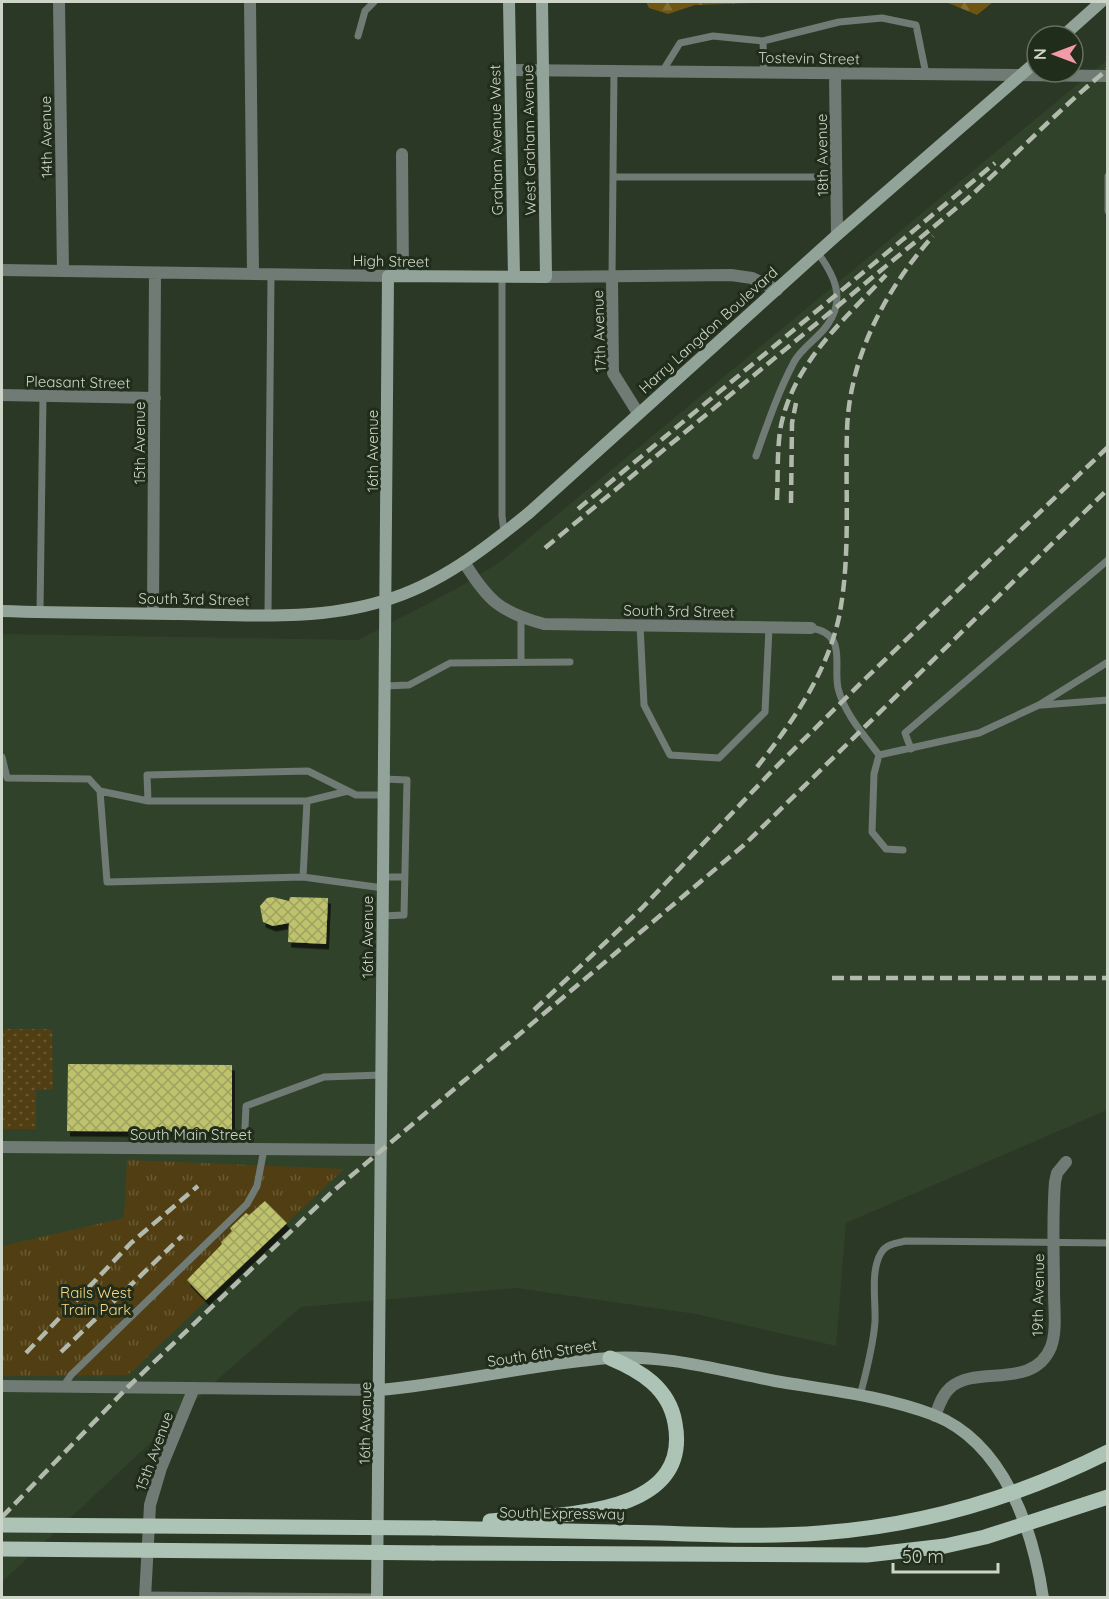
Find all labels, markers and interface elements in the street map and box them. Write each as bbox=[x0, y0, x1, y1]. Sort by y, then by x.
north arrow bbox=[1025, 24, 1085, 84]
street label: Tostevin Street bbox=[758, 48, 860, 68]
text: N bbox=[1030, 48, 1050, 60]
street label: Graham Avenue West bbox=[485, 64, 507, 216]
street label: West Graham Avenue bbox=[518, 64, 540, 216]
street label: 14th Avenue bbox=[36, 96, 56, 178]
street label: 18th Avenue bbox=[812, 114, 832, 196]
street label: High Street bbox=[352, 251, 430, 271]
street label: Harry Langdon Boulevard bbox=[635, 263, 781, 397]
street label: 17th Avenue bbox=[588, 290, 610, 372]
street label: Pleasant Street bbox=[25, 372, 131, 392]
street label: 15th Avenue bbox=[130, 402, 149, 484]
street label: 16th Avenue bbox=[363, 410, 382, 492]
street label: South 3rd Street bbox=[138, 589, 250, 609]
street label: South 3rd Street bbox=[623, 601, 735, 621]
street label: 16th Avenue bbox=[358, 896, 377, 978]
street label: South Main Street bbox=[130, 1125, 252, 1144]
street label: 19th Avenue bbox=[1028, 1253, 1048, 1337]
park label: Rails West Train Park bbox=[60, 1283, 132, 1319]
street label: South 6th Street bbox=[486, 1335, 598, 1371]
street label: 16th Avenue bbox=[355, 1382, 375, 1464]
street label: 15th Avenue bbox=[131, 1409, 177, 1493]
street label: South Expressway bbox=[499, 1502, 625, 1524]
scale bar bbox=[893, 1536, 998, 1574]
text: 50 m bbox=[902, 1545, 944, 1568]

